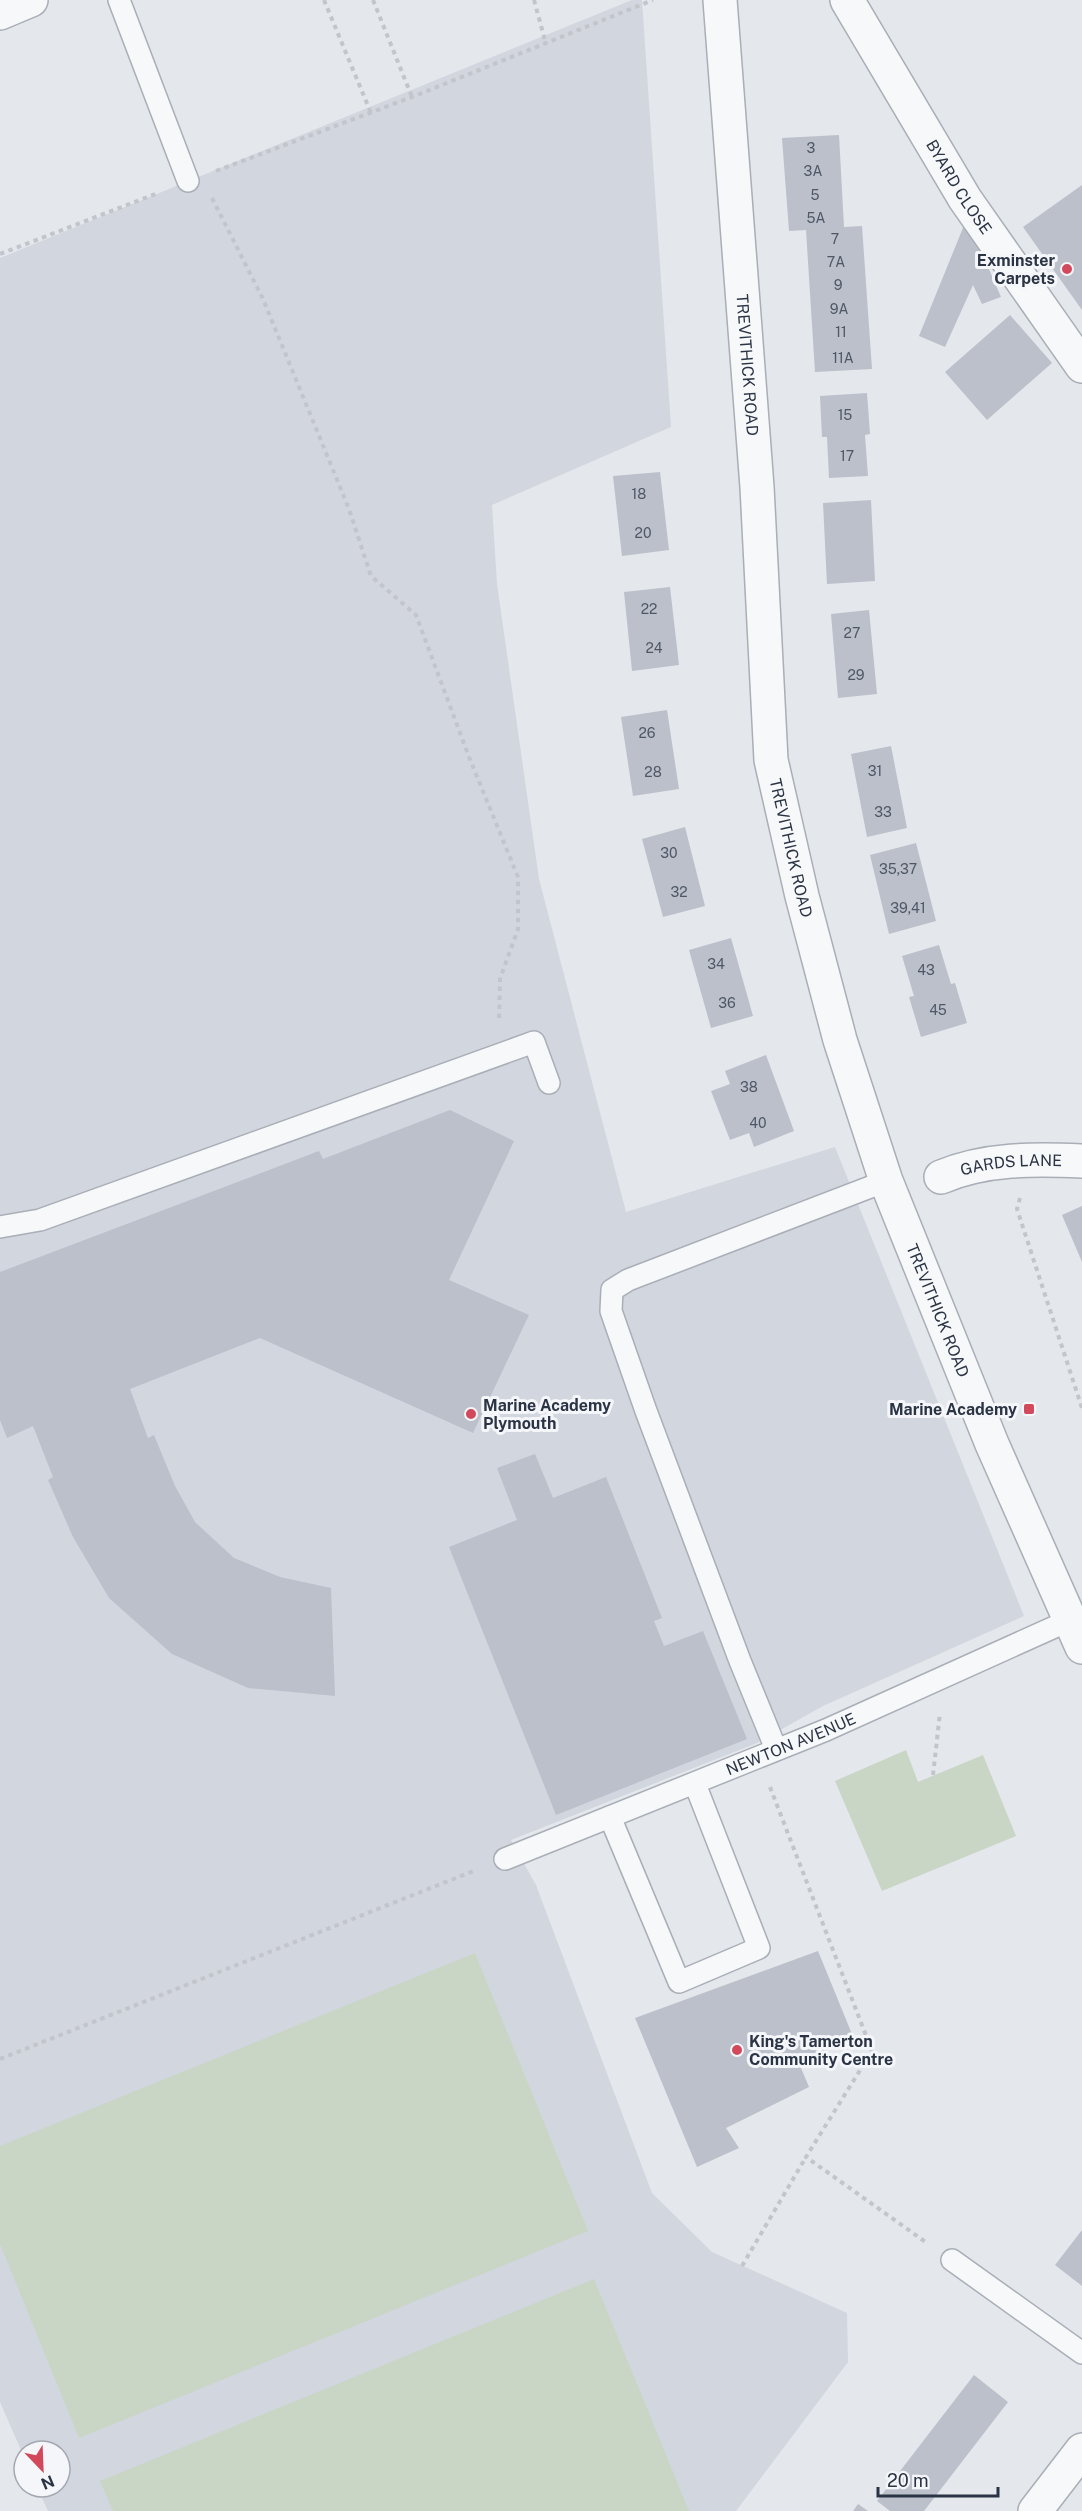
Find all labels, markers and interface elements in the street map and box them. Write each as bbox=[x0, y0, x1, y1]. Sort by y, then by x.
street label: BYARD CLOSE bbox=[922, 136, 996, 238]
house number: 3 bbox=[807, 140, 816, 156]
house number: 3A bbox=[804, 163, 822, 179]
house number: 5 bbox=[811, 187, 820, 203]
house number: 5A bbox=[807, 210, 826, 226]
house number: 7 bbox=[831, 231, 839, 247]
place label: Exminster Carpets bbox=[977, 251, 1055, 288]
house number: 7A bbox=[827, 254, 845, 270]
marker: Exminster Carpets bbox=[1060, 262, 1074, 276]
house number: 9 bbox=[834, 277, 843, 293]
street label: TREVITHICK ROAD bbox=[732, 293, 762, 437]
house number: 9A bbox=[830, 301, 848, 317]
house number: 11 bbox=[835, 324, 847, 340]
house number: 11A bbox=[832, 350, 854, 366]
house number: 15 bbox=[838, 407, 852, 423]
house number: 17 bbox=[840, 448, 854, 464]
house number: 18 bbox=[632, 486, 646, 502]
house number: 20 bbox=[635, 525, 651, 541]
house number: 22 bbox=[641, 601, 657, 617]
house number: 27 bbox=[844, 625, 860, 641]
house number: 24 bbox=[645, 640, 663, 656]
house number: 29 bbox=[847, 667, 865, 683]
house number: 26 bbox=[638, 725, 656, 741]
house number: 31 bbox=[868, 763, 882, 779]
house number: 28 bbox=[644, 764, 662, 780]
street label: TREVITHICK ROAD bbox=[766, 777, 816, 920]
house number: 33 bbox=[874, 804, 892, 820]
house number: 30 bbox=[660, 845, 678, 861]
house number: 35,37 bbox=[879, 861, 917, 877]
house number: 32 bbox=[670, 884, 688, 900]
house number: 39,41 bbox=[890, 900, 926, 916]
house number: 34 bbox=[707, 956, 725, 972]
house number: 43 bbox=[917, 962, 935, 978]
house number: 36 bbox=[718, 995, 736, 1011]
house number: 45 bbox=[929, 1002, 947, 1018]
house number: 38 bbox=[740, 1079, 758, 1095]
house number: 40 bbox=[749, 1115, 767, 1131]
street label: GARDS LANE bbox=[958, 1151, 1062, 1180]
street label: TREVITHICK ROAD bbox=[902, 1241, 973, 1380]
place label: Marine Academy Plymouth bbox=[483, 1396, 611, 1433]
place label: Marine Academy bbox=[889, 1400, 1017, 1419]
marker: Marine Academy bbox=[1022, 1402, 1036, 1416]
marker: Marine Academy Plymouth bbox=[464, 1407, 478, 1421]
street label: NEWTON AVENUE bbox=[723, 1709, 859, 1779]
place label: King's Tamerton Community Centre bbox=[749, 2032, 893, 2069]
marker: King's Tamerton Community Centre bbox=[730, 2043, 744, 2057]
north arrow bbox=[12, 2439, 72, 2499]
scale bar bbox=[878, 2460, 998, 2498]
text: 20 m bbox=[887, 2470, 929, 2491]
text: N bbox=[38, 2471, 57, 2494]

